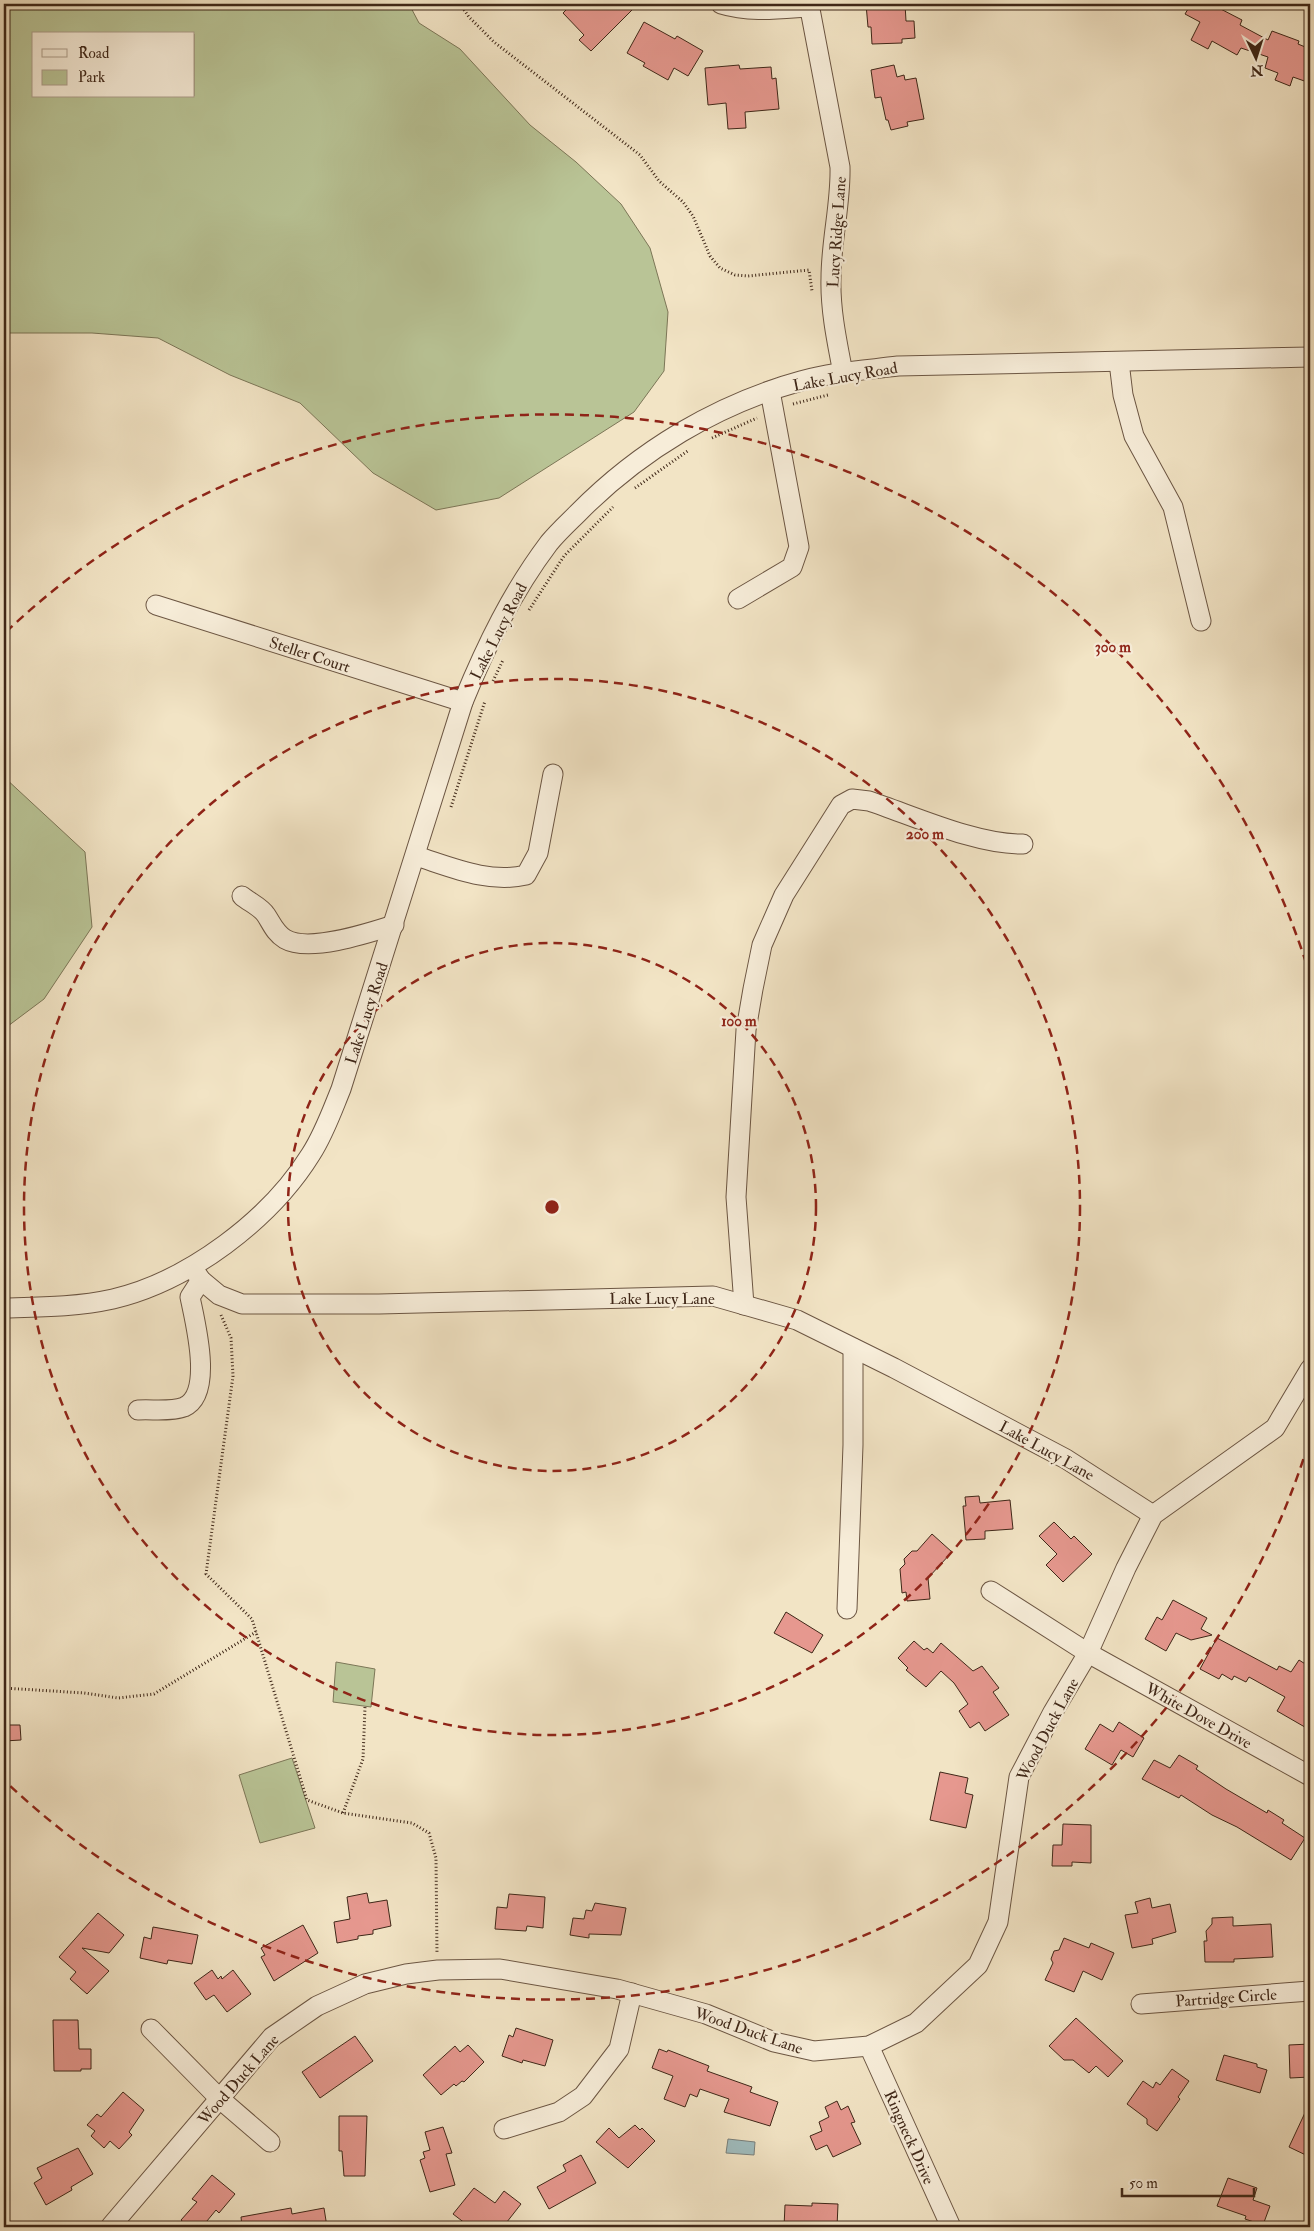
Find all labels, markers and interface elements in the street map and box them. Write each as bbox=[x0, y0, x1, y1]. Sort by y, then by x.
legend bbox=[32, 32, 195, 98]
north arrow bbox=[1232, 32, 1282, 82]
text: Road bbox=[78, 44, 110, 63]
text: N bbox=[1250, 61, 1265, 79]
text: Park bbox=[78, 68, 105, 87]
street label: Lucy Ridge Lane bbox=[823, 176, 851, 288]
street label: Lake Lucy Road bbox=[791, 358, 899, 396]
street label: Lake Lucy Road bbox=[466, 580, 532, 683]
street label: Steller Court bbox=[267, 632, 353, 677]
text: 300 m bbox=[1095, 638, 1131, 657]
text: 200 m bbox=[906, 825, 944, 844]
street label: Lake Lucy Road bbox=[341, 960, 393, 1067]
text: 100 m bbox=[721, 1012, 757, 1031]
centre of rings bbox=[543, 1198, 561, 1216]
street label: Lake Lucy Lane bbox=[609, 1289, 715, 1309]
street label: Lake Lucy Lane bbox=[996, 1417, 1098, 1485]
street label: Wood Duck Lane bbox=[1012, 1674, 1083, 1785]
street label: White Dove Drive bbox=[1141, 1678, 1255, 1753]
street label: Partridge Circle bbox=[1175, 1984, 1278, 2012]
street label: Wood Duck Lane bbox=[691, 2003, 806, 2059]
street label: Wood Duck Lane bbox=[193, 2030, 284, 2130]
street label: Ringneck Drive bbox=[879, 2087, 939, 2188]
scale bar bbox=[1122, 2166, 1254, 2198]
text: 50 m bbox=[1129, 2174, 1158, 2193]

